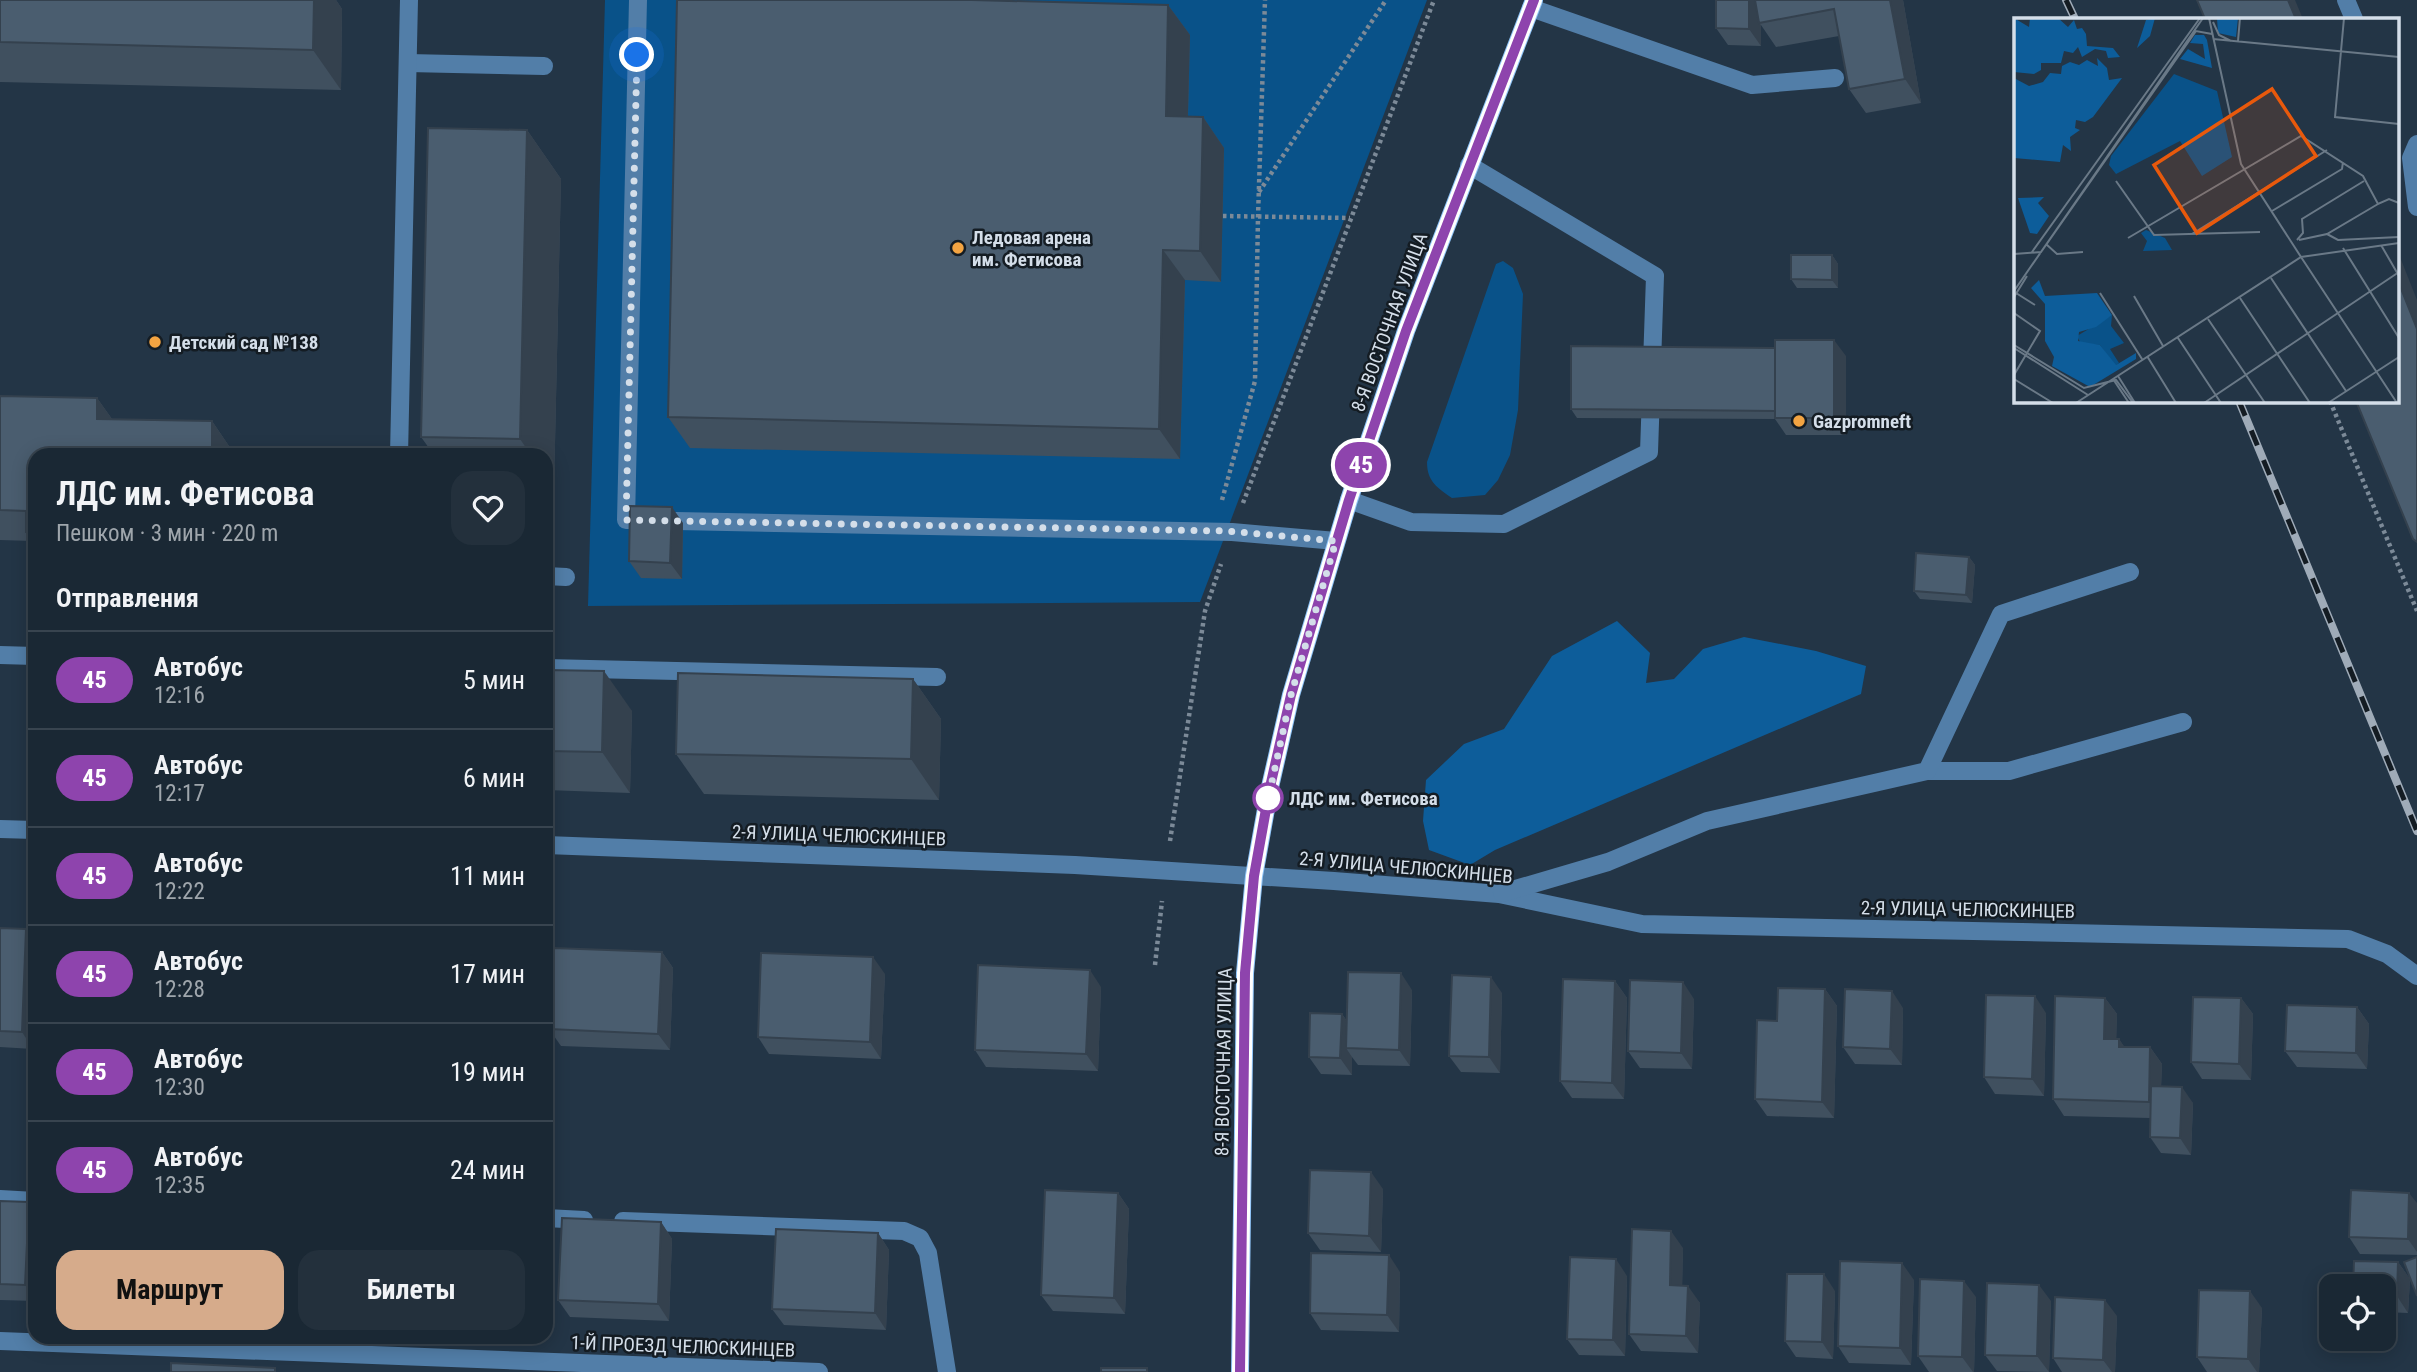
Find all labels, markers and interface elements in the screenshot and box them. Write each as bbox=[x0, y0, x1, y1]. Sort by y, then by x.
inset map bbox=[2014, 18, 2400, 402]
your location bbox=[619, 37, 654, 72]
place label: Ледовая арена им. Фетисова bbox=[972, 226, 1091, 271]
street label: 8-Я ВОСТОЧНАЯ УЛИЦА bbox=[1346, 230, 1433, 415]
marker: Ледовая арена им. Фетисова bbox=[950, 240, 966, 256]
place label: Детский сад №138 bbox=[169, 331, 318, 354]
marker: Детский сад №138 bbox=[147, 334, 163, 350]
place label: Gazpromneft bbox=[1813, 410, 1911, 433]
marker: Gazpromneft bbox=[1791, 413, 1807, 429]
line badge: 45 bbox=[1330, 442, 1392, 488]
text: 45 bbox=[1349, 451, 1373, 479]
button: heart bbox=[451, 471, 525, 545]
text: ЛДС им. Фетисова bbox=[56, 474, 314, 513]
text: Пешком · 3 мин · 220 m bbox=[56, 520, 278, 547]
text: Отправления bbox=[56, 583, 199, 613]
text: Автобус bbox=[154, 652, 243, 682]
text: 5 мин bbox=[463, 665, 525, 695]
text: 45 bbox=[82, 666, 107, 694]
text: 12:16 bbox=[154, 682, 205, 709]
text: Автобус bbox=[154, 750, 243, 780]
text: 6 мин bbox=[463, 763, 525, 793]
text: 45 bbox=[82, 764, 107, 792]
text: 12:17 bbox=[154, 780, 205, 807]
marker: ЛДС им. Фетисова bbox=[1253, 783, 1283, 813]
place label: ЛДС им. Фетисова bbox=[1289, 787, 1438, 810]
street label: 2-Я УЛИЦА ЧЕЛЮСКИНЦЕВ bbox=[732, 820, 946, 851]
street label: 2-Я УЛИЦА ЧЕЛЮСКИНЦЕВ bbox=[1298, 847, 1514, 888]
text: Автобус bbox=[154, 848, 243, 878]
text: 11 мин bbox=[450, 861, 525, 891]
text: 45 bbox=[82, 862, 107, 890]
text: 12:22 bbox=[154, 878, 205, 905]
street label: 2-Я УЛИЦА ЧЕЛЮСКИНЦЕВ bbox=[1861, 896, 2075, 923]
text: Автобус bbox=[154, 946, 243, 976]
text: 17 мин bbox=[450, 959, 525, 989]
text: 45 bbox=[82, 960, 107, 988]
street label: 8-Я ВОСТОЧНАЯ УЛИЦА bbox=[1210, 968, 1237, 1156]
text: 12:28 bbox=[154, 976, 205, 1003]
text: Автобус bbox=[154, 1044, 243, 1074]
text: 19 мин bbox=[450, 1057, 525, 1087]
text: 45 bbox=[82, 1058, 107, 1086]
text: 12:30 bbox=[154, 1074, 205, 1101]
text: Автобус bbox=[154, 1142, 243, 1172]
text: 24 мин bbox=[450, 1155, 525, 1185]
text: 45 bbox=[82, 1156, 107, 1184]
text: 12:35 bbox=[154, 1172, 205, 1199]
button: Маршрут bbox=[56, 1250, 284, 1330]
button: Билеты bbox=[298, 1250, 525, 1330]
map controls bbox=[2319, 1274, 2396, 1351]
button: locate bbox=[2319, 1274, 2396, 1351]
street label: 1-Й ПРОЕЗД ЧЕЛЮСКИНЦЕВ bbox=[571, 1331, 795, 1362]

